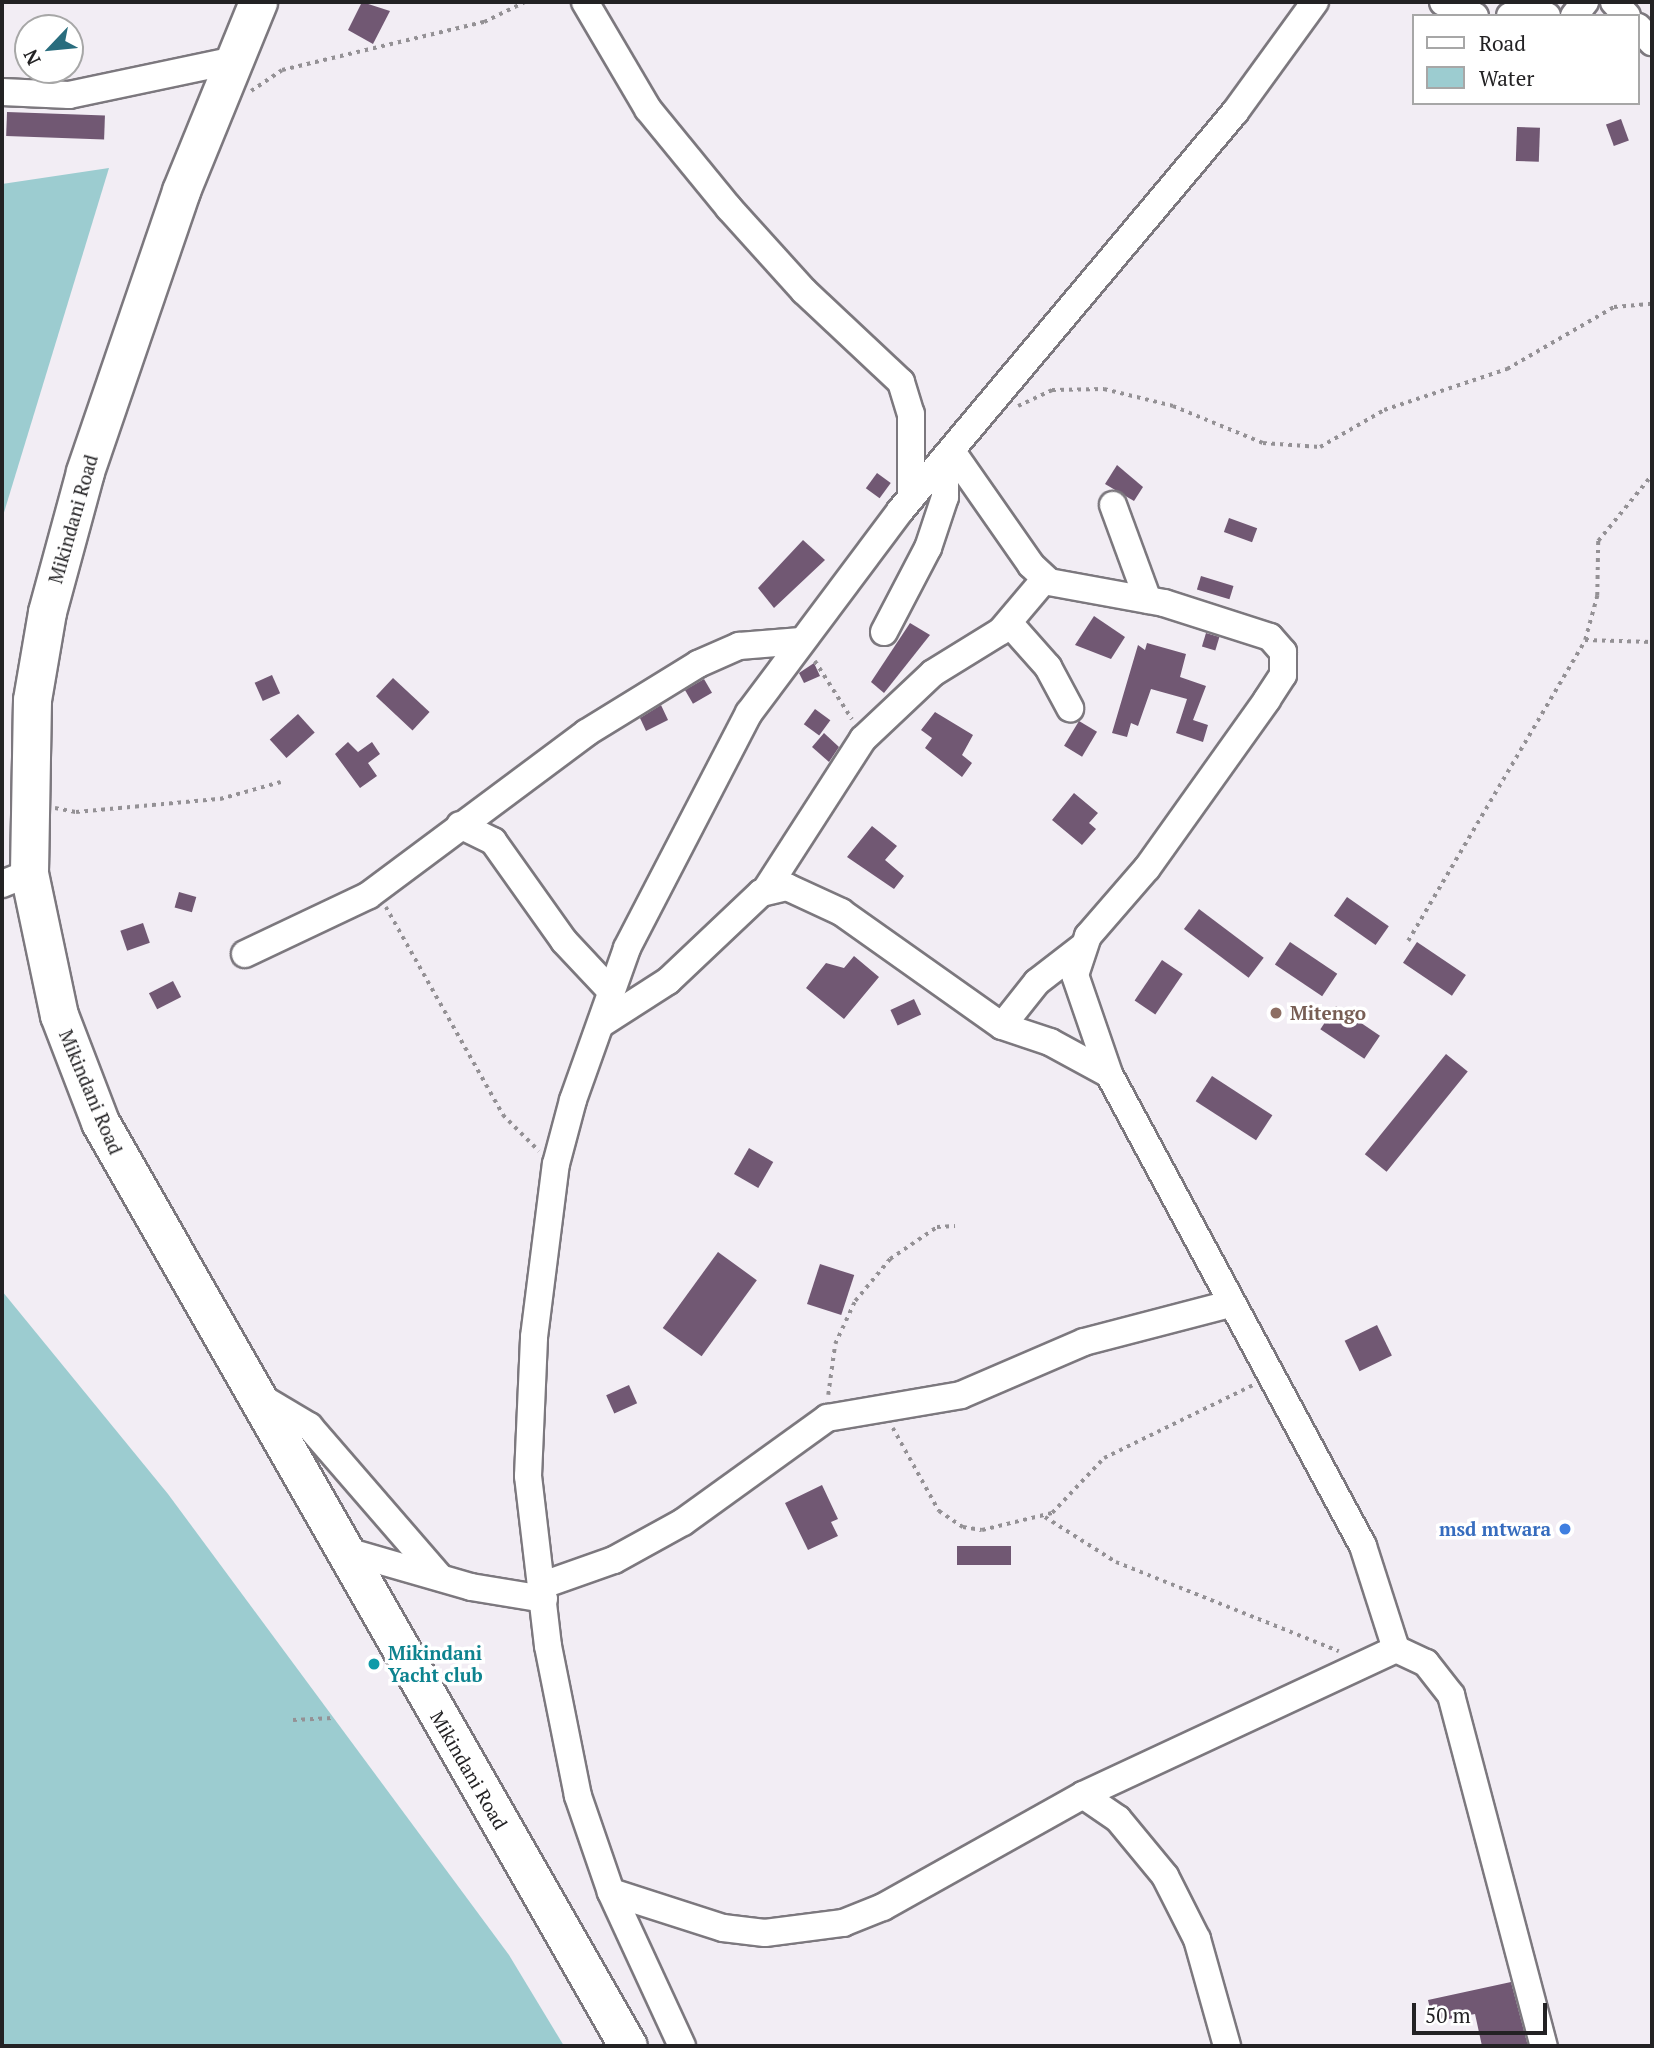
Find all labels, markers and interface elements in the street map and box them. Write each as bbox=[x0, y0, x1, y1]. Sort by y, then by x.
north arrow bbox=[14, 14, 84, 84]
legend bbox=[1412, 14, 1640, 105]
text: Road bbox=[1479, 29, 1526, 57]
text: N bbox=[17, 46, 46, 70]
text: Water bbox=[1479, 64, 1534, 92]
street label: Mikindani Road bbox=[44, 452, 102, 586]
place label: Mitengo bbox=[1290, 1002, 1366, 1024]
marker: Mitengo bbox=[1268, 1005, 1284, 1021]
street label: Mikindani Road bbox=[54, 1026, 128, 1158]
place label: msd mtwara bbox=[1439, 1518, 1551, 1540]
marker: msd mtwara bbox=[1557, 1521, 1573, 1537]
place label: Mikindani Yacht club bbox=[388, 1642, 483, 1686]
marker: Mikindani Yacht club bbox=[366, 1656, 382, 1672]
street label: Mikindani Road bbox=[426, 1707, 512, 1833]
scale bar bbox=[1416, 1988, 1551, 2032]
text: 50 m bbox=[1425, 2001, 1471, 2029]

